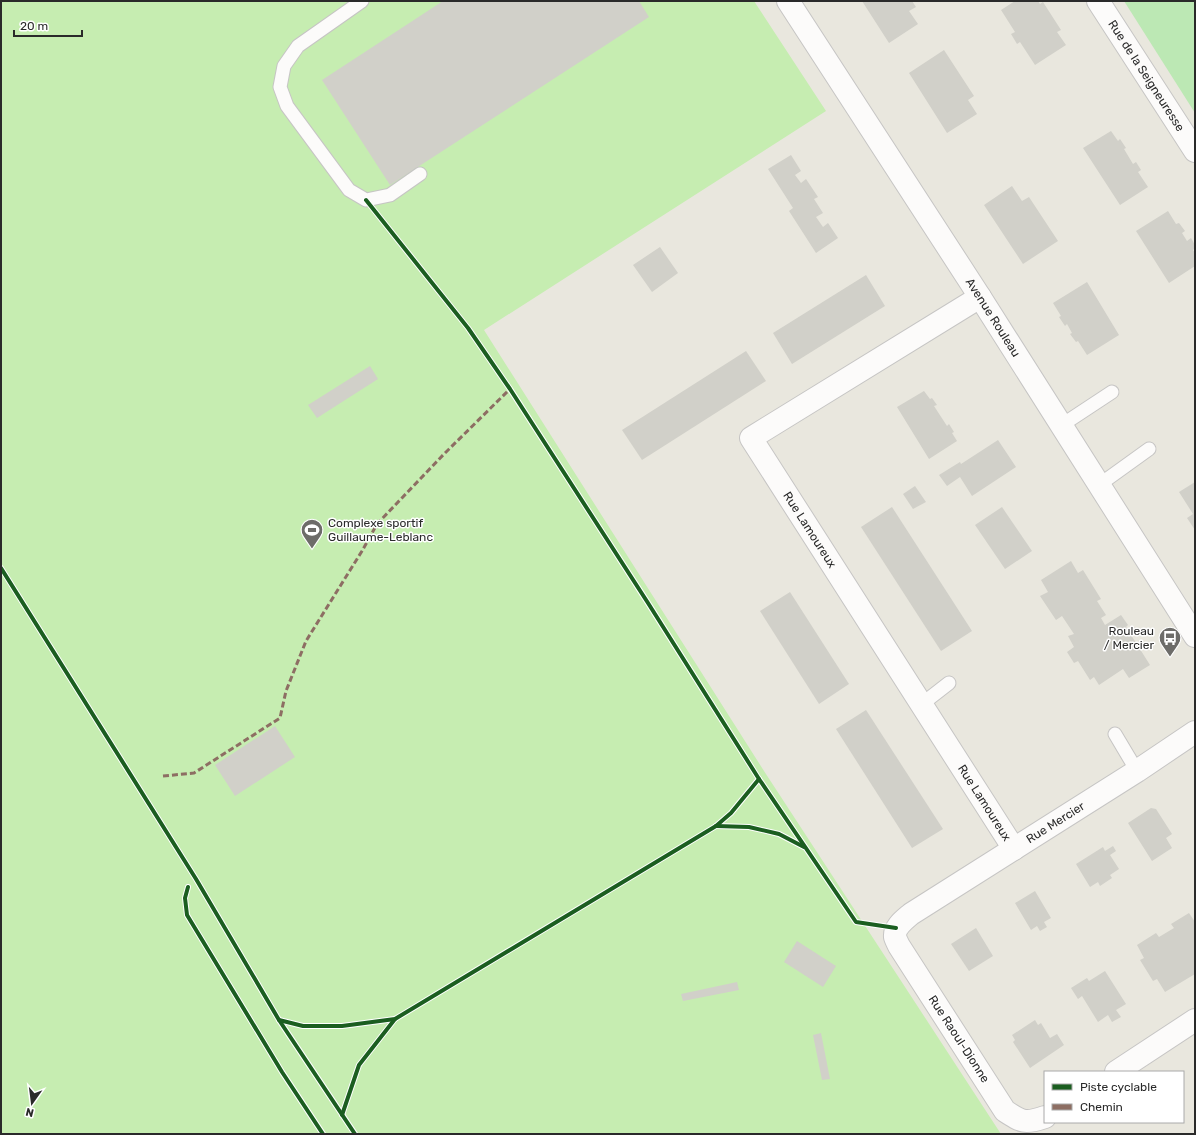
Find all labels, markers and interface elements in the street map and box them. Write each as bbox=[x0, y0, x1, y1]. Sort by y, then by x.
scale bar bbox=[14, 12, 82, 38]
street label: Rue de la Seigneuresse bbox=[1105, 17, 1188, 134]
text: 20 m bbox=[20, 19, 48, 33]
street label: Avenue Rouleau bbox=[963, 276, 1023, 359]
street label: Rue Lamoureux bbox=[780, 489, 840, 571]
place label: Complexe sportif Guillaume-Leblanc bbox=[328, 516, 433, 544]
sports icon: Complexe sportif Guillaume-Leblanc bbox=[299, 517, 325, 550]
place label: Rouleau / Mercier bbox=[1104, 624, 1154, 652]
bus stop icon: Rouleau / Mercier bbox=[1157, 625, 1183, 658]
street label: Rue Lamoureux bbox=[955, 762, 1014, 844]
street label: Rue Mercier bbox=[1024, 799, 1087, 846]
street label: Rue Raoul-Dionne bbox=[926, 993, 993, 1086]
legend bbox=[1044, 1071, 1184, 1123]
text: Piste cyclable bbox=[1080, 1080, 1157, 1094]
north arrow bbox=[12, 1083, 52, 1123]
text: Chemin bbox=[1080, 1100, 1123, 1114]
text: N bbox=[24, 1105, 35, 1119]

